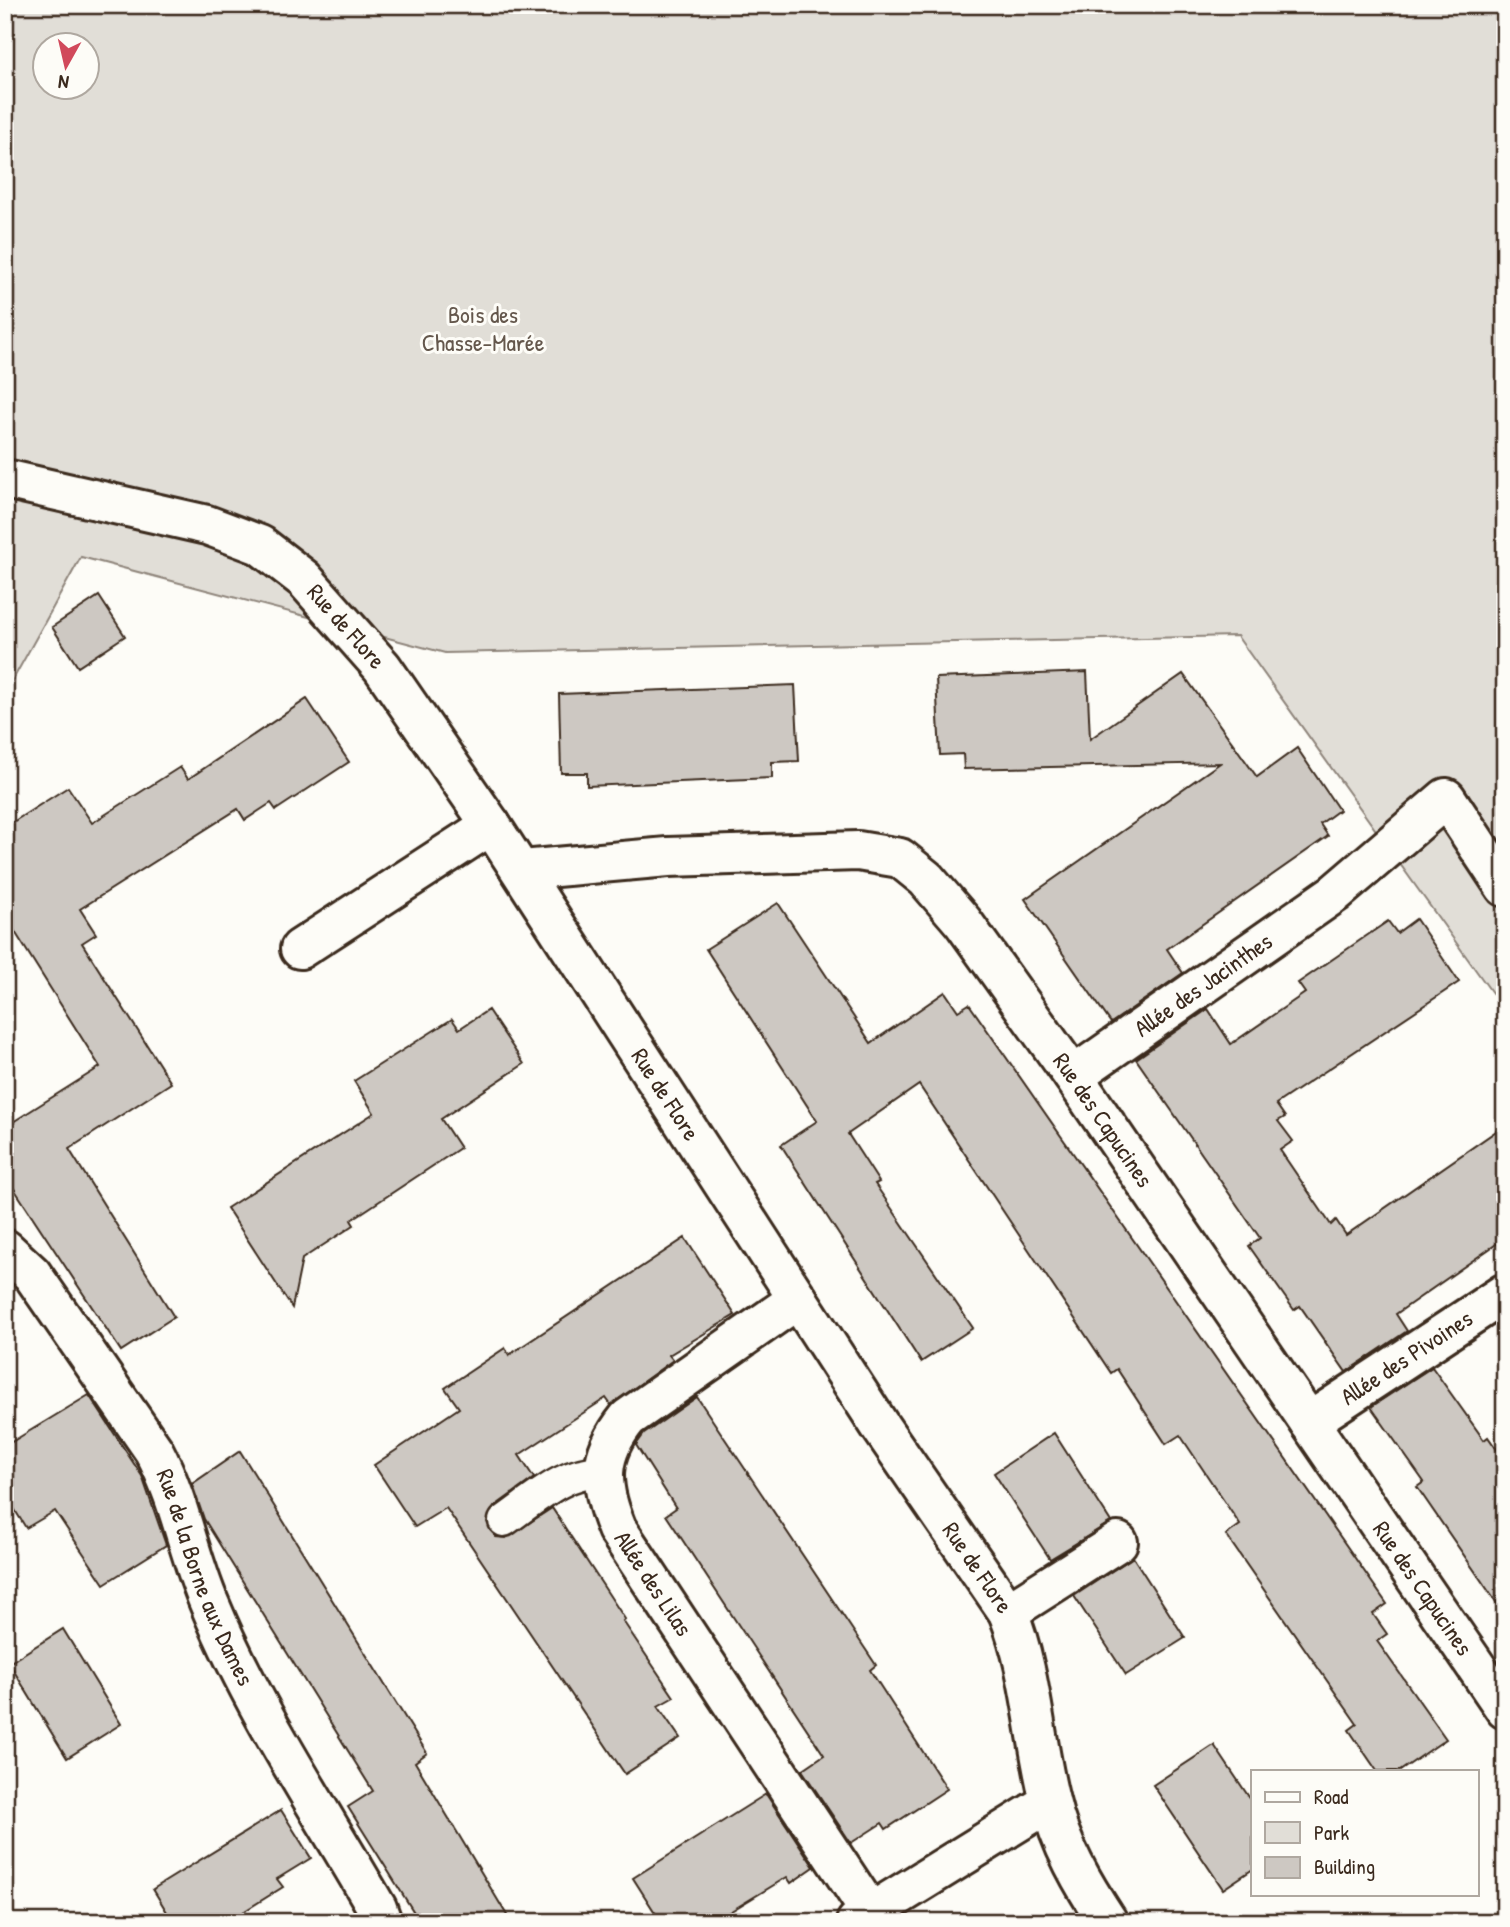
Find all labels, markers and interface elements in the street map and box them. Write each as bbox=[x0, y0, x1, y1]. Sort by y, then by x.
north arrow bbox=[32, 32, 102, 102]
text: N bbox=[57, 69, 70, 96]
park label: Bois des Chasse-Marée bbox=[422, 298, 545, 358]
street label: Rue de Flore bbox=[300, 576, 394, 676]
street label: Allée des Jacinthes bbox=[1127, 925, 1278, 1043]
street label: Rue de Flore bbox=[625, 1042, 708, 1147]
street label: Rue des Capucines bbox=[1046, 1046, 1161, 1193]
street label: Allée des Pivoines bbox=[1334, 1302, 1478, 1412]
street label: Rue de la Borne aux Dames bbox=[149, 1464, 262, 1691]
street label: Rue des Capucines bbox=[1366, 1514, 1481, 1661]
street label: Rue de Flore bbox=[936, 1515, 1021, 1619]
street label: Allée des Lilas bbox=[608, 1524, 700, 1642]
legend bbox=[1251, 1770, 1478, 1896]
text: Road bbox=[1314, 1782, 1348, 1811]
text: Park bbox=[1314, 1818, 1349, 1847]
text: Building bbox=[1314, 1852, 1375, 1881]

